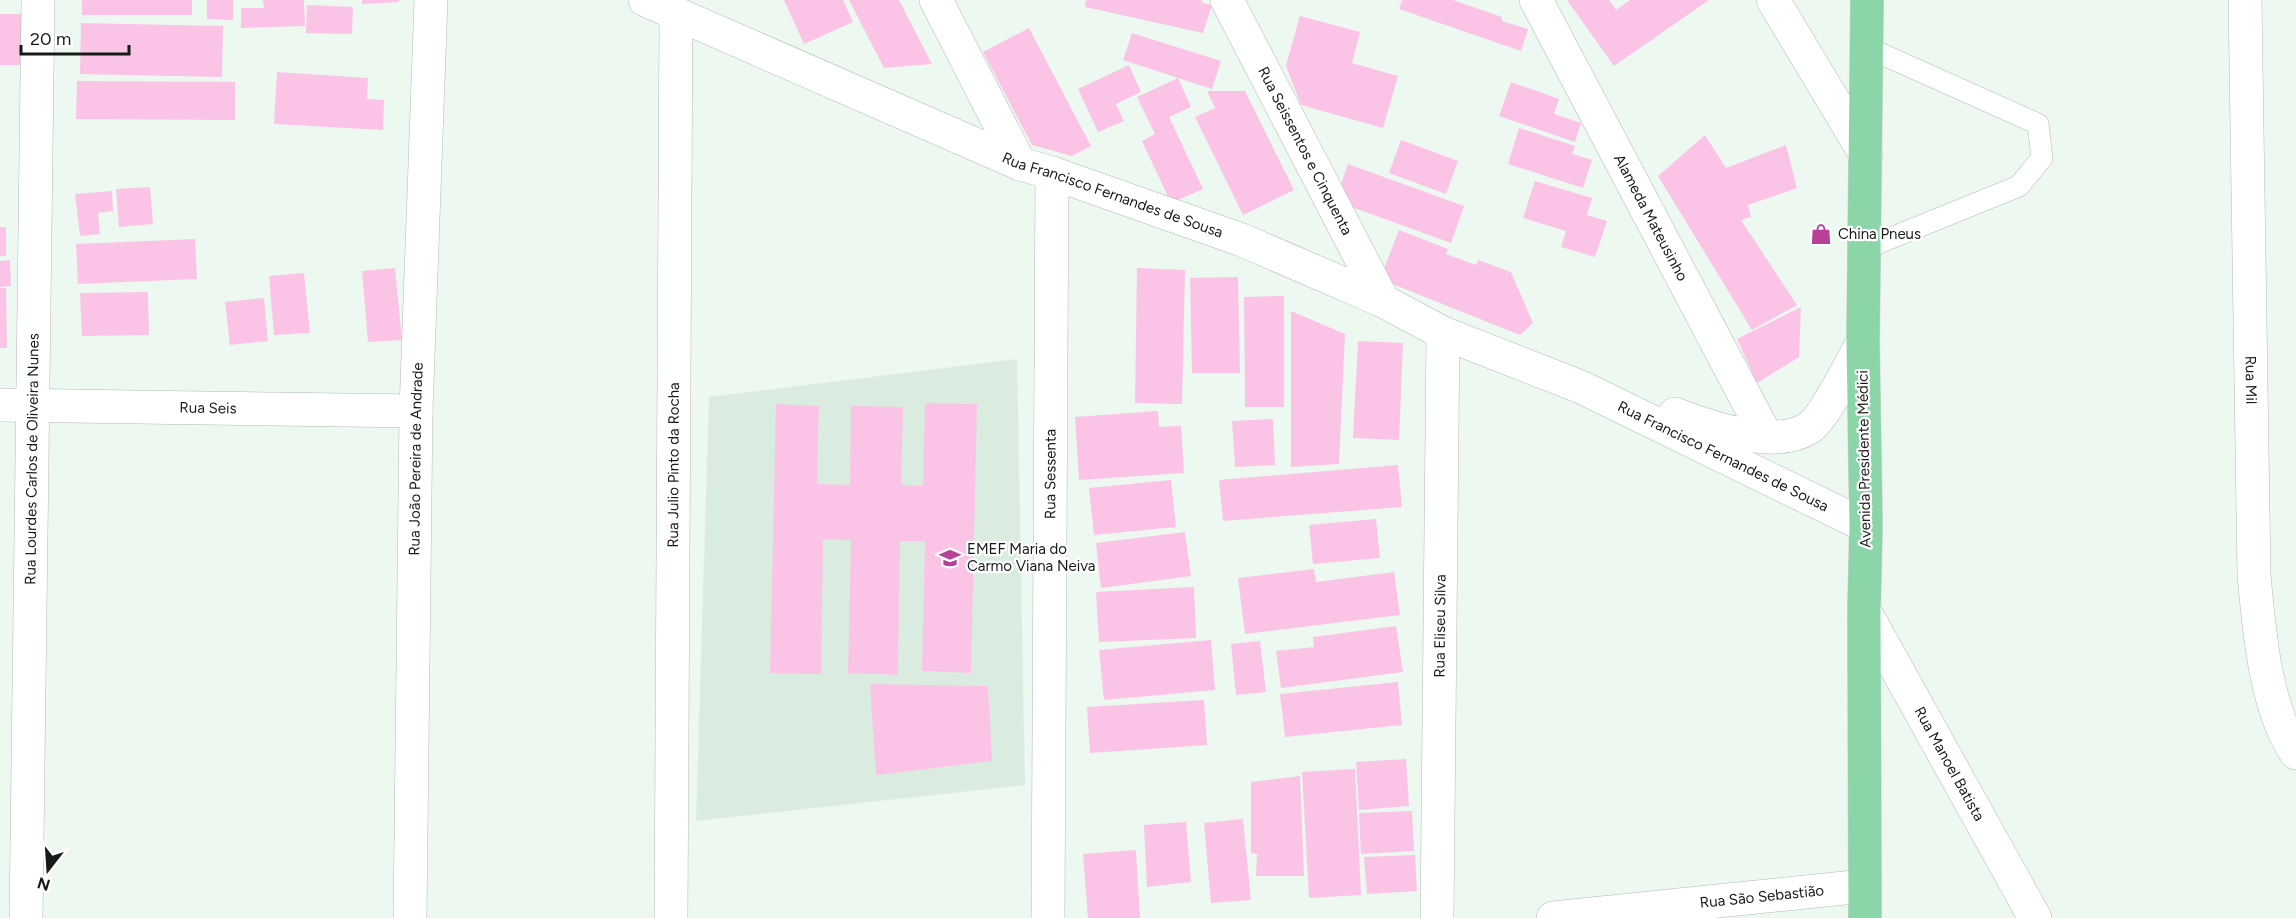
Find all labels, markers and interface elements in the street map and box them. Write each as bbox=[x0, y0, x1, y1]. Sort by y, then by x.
scale bar bbox=[21, 18, 129, 56]
text: 20 m bbox=[30, 28, 71, 50]
street label: Rua Seissentos e Cinquenta bbox=[1254, 64, 1356, 238]
street label: Rua Francisco Fernandes de Sousa bbox=[999, 148, 1225, 242]
street label: Alameda Mateusinho bbox=[1610, 151, 1692, 284]
shop icon: China Pneus bbox=[1809, 222, 1833, 246]
place label: China Pneus bbox=[1838, 225, 1921, 243]
street label: Rua Lourdes Carlos de Oliveira Nunes bbox=[21, 333, 43, 585]
street label: Rua Mil bbox=[2242, 355, 2260, 404]
street label: Rua João Pereira de Andrade bbox=[405, 362, 427, 556]
street label: Avenida Presidente Médici bbox=[1853, 370, 1875, 548]
street label: Rua Julio Pinto da Rocha bbox=[664, 382, 683, 548]
street label: Rua Francisco Fernandes de Sousa bbox=[1615, 397, 1832, 515]
street label: Rua Seis bbox=[179, 399, 237, 417]
street label: Rua Sessenta bbox=[1041, 429, 1060, 519]
place label: EMEF Maria do Carmo Viana Neiva bbox=[967, 540, 1096, 575]
school or university icon: EMEF Maria do Carmo Viana Neiva bbox=[938, 546, 962, 570]
street label: Rua Eliseu Silva bbox=[1430, 574, 1450, 678]
street label: Rua Manoel Batista bbox=[1910, 704, 1988, 824]
north arrow bbox=[18, 840, 78, 900]
text: N bbox=[35, 873, 52, 895]
street label: Rua São Sebastião bbox=[1699, 881, 1825, 912]

